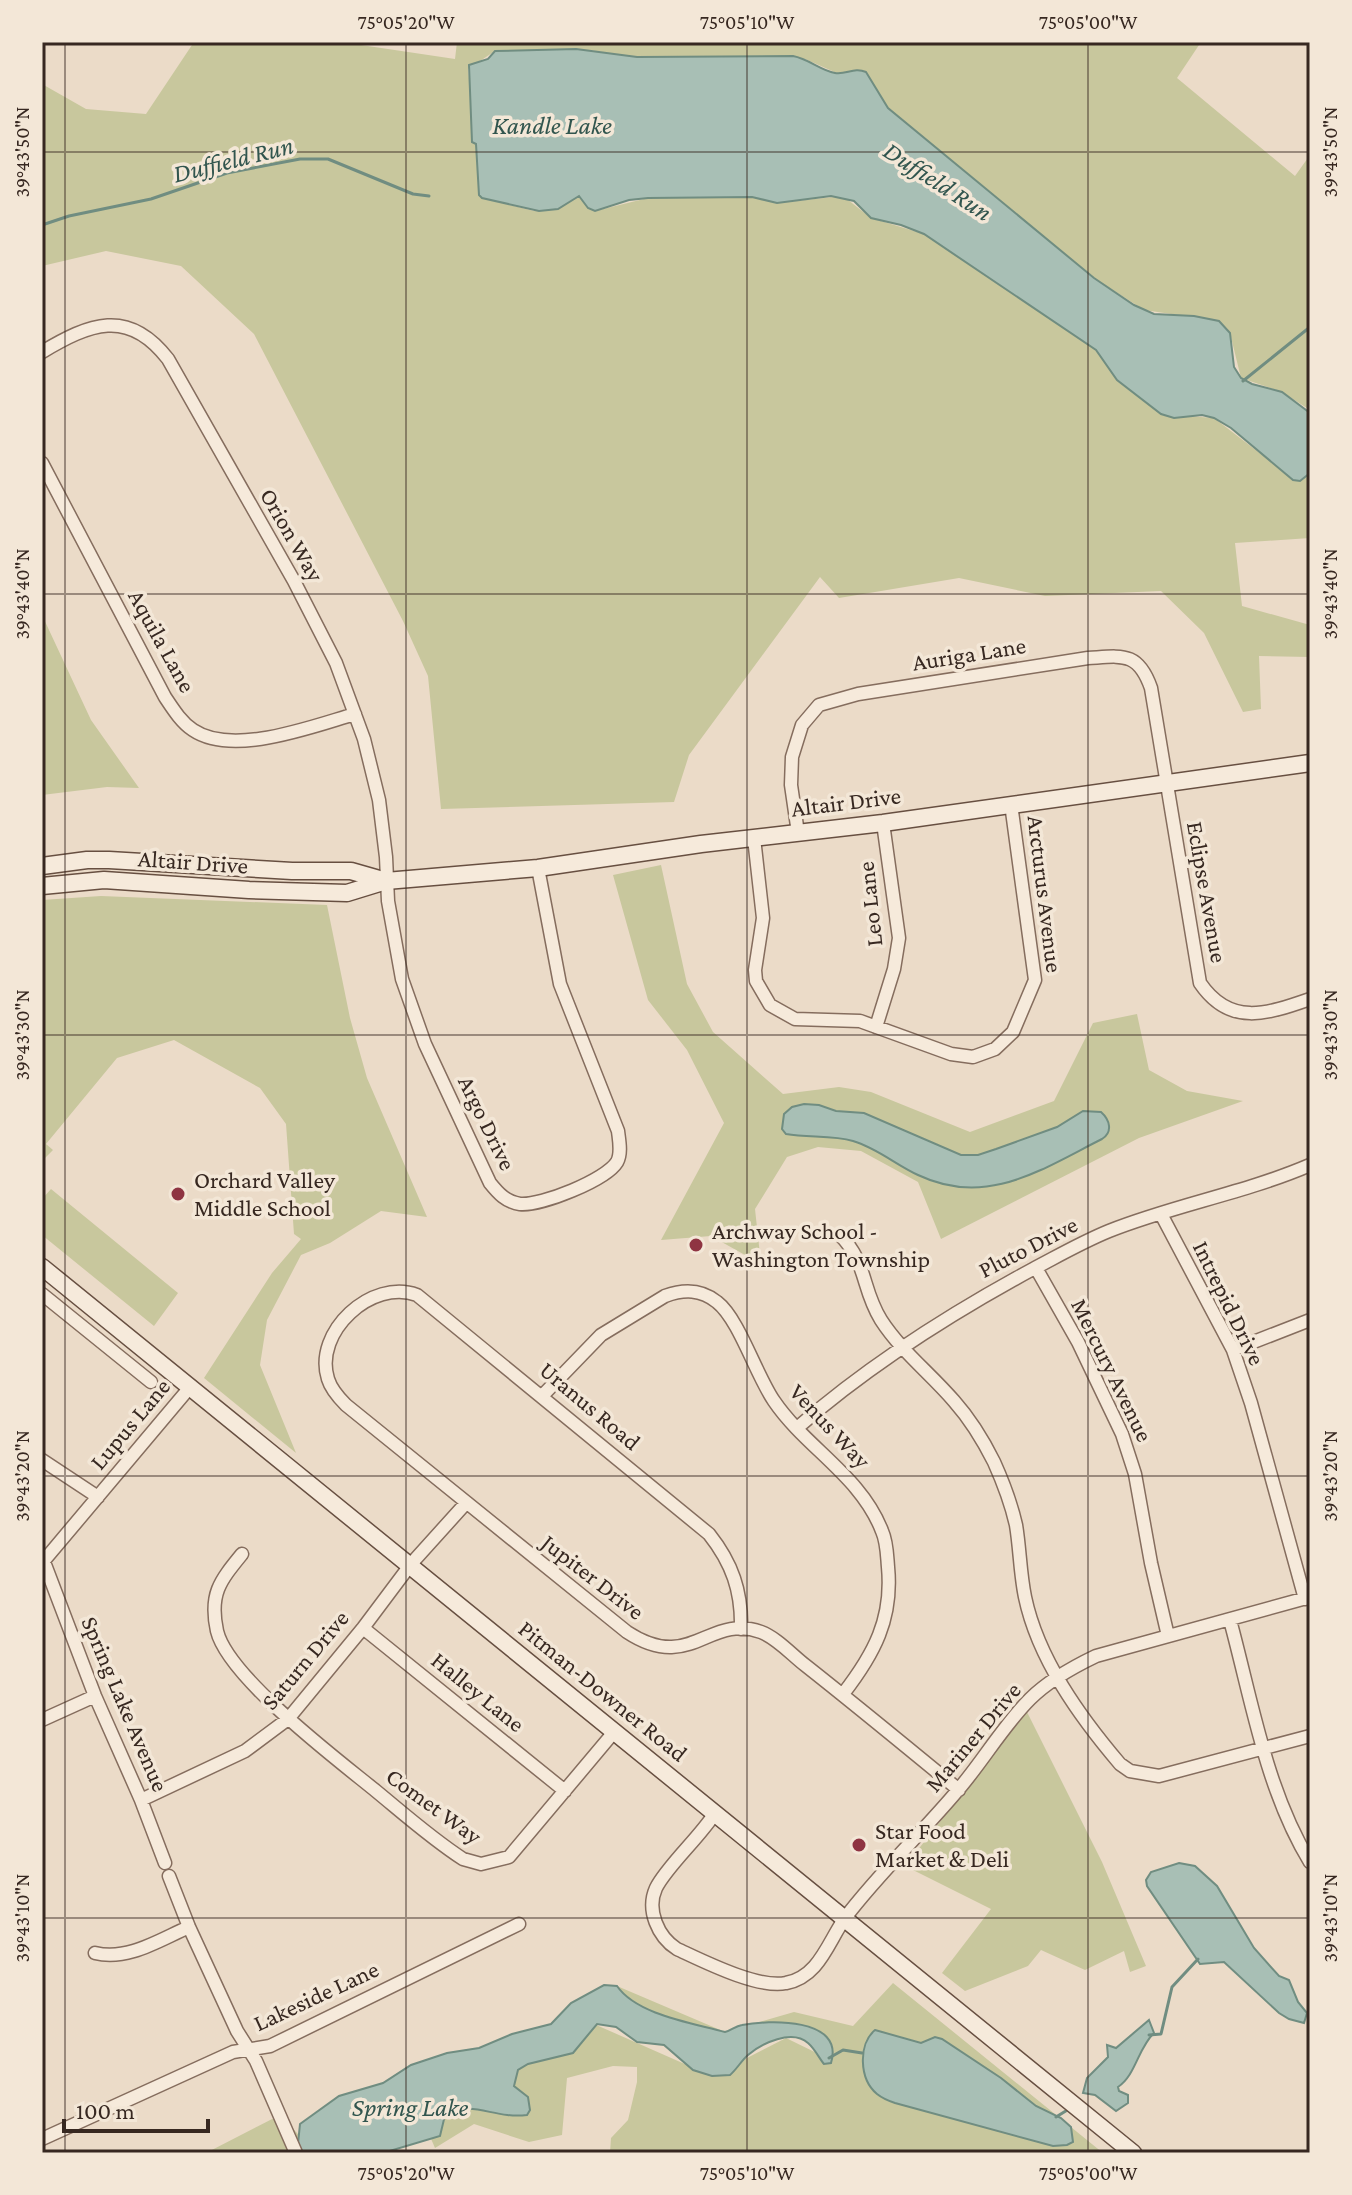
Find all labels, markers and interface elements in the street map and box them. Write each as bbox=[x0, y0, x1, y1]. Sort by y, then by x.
text: 75°05'20"W bbox=[357, 11, 455, 33]
text: 75°05'10"W bbox=[700, 11, 795, 33]
text: 75°05'00"W bbox=[1039, 11, 1138, 33]
text: 39°43'50"N bbox=[11, 107, 33, 197]
text: 39°43'50"N bbox=[1319, 107, 1341, 197]
water label: Kandle Lake bbox=[492, 111, 612, 140]
water label: Duffield Run bbox=[170, 131, 296, 188]
water label: Duffield Run bbox=[878, 136, 997, 227]
street label: Orion Way bbox=[255, 483, 330, 587]
text: 39°43'40"N bbox=[11, 548, 33, 640]
text: 39°43'40"N bbox=[1319, 548, 1341, 640]
street label: Aquila Lane bbox=[123, 585, 202, 697]
street label: Auriga Lane bbox=[910, 631, 1028, 676]
street label: Altair Drive bbox=[790, 781, 902, 822]
street label: Arcturus Avenue bbox=[1022, 814, 1069, 974]
street label: Eclipse Avenue bbox=[1182, 819, 1233, 965]
street label: Altair Drive bbox=[137, 844, 249, 879]
street label: Leo Lane bbox=[852, 860, 887, 948]
text: 39°43'30"N bbox=[11, 989, 33, 1081]
text: 39°43'30"N bbox=[1319, 989, 1341, 1081]
street label: Argo Drive bbox=[453, 1071, 522, 1174]
place label: Orchard Valley Middle School bbox=[194, 1166, 336, 1221]
marker: Orchard Valley Middle School bbox=[169, 1185, 187, 1203]
street label: Pluto Drive bbox=[974, 1210, 1082, 1283]
place label: Archway School - Washington Township bbox=[712, 1217, 930, 1272]
marker: Archway School - Washington Township bbox=[687, 1236, 705, 1254]
street label: Intrepid Drive bbox=[1188, 1236, 1271, 1369]
street label: Mercury Avenue bbox=[1066, 1294, 1159, 1446]
street label: Uranus Road bbox=[535, 1356, 646, 1456]
street label: Lupus Lane bbox=[84, 1373, 175, 1475]
street label: Venus Way bbox=[784, 1378, 877, 1474]
text: 39°43'20"N bbox=[11, 1430, 33, 1522]
text: 39°43'20"N bbox=[1319, 1430, 1341, 1522]
street label: Jupiter Drive bbox=[535, 1527, 650, 1625]
street label: Saturn Drive bbox=[255, 1605, 354, 1715]
street label: Spring Lake Avenue bbox=[76, 1612, 175, 1795]
street label: Pitman-Downer Road bbox=[514, 1614, 693, 1767]
street label: Halley Lane bbox=[426, 1646, 530, 1737]
street label: Mariner Drive bbox=[919, 1676, 1026, 1797]
street label: Comet Way bbox=[381, 1762, 488, 1850]
place label: Star Food Market & Deli bbox=[875, 1817, 1009, 1872]
marker: Star Food Market & Deli bbox=[850, 1836, 868, 1854]
text: 39°43'10"N bbox=[11, 1874, 33, 1962]
text: 39°43'10"N bbox=[1319, 1874, 1341, 1962]
street label: Lakeside Lane bbox=[249, 1955, 383, 2036]
scale bar bbox=[64, 2083, 208, 2133]
water label: Spring Lake bbox=[352, 2093, 468, 2122]
text: 100 m bbox=[76, 2097, 135, 2124]
text: 75°05'20"W bbox=[357, 2162, 455, 2184]
text: 75°05'10"W bbox=[700, 2162, 795, 2184]
text: 75°05'00"W bbox=[1039, 2162, 1138, 2184]

